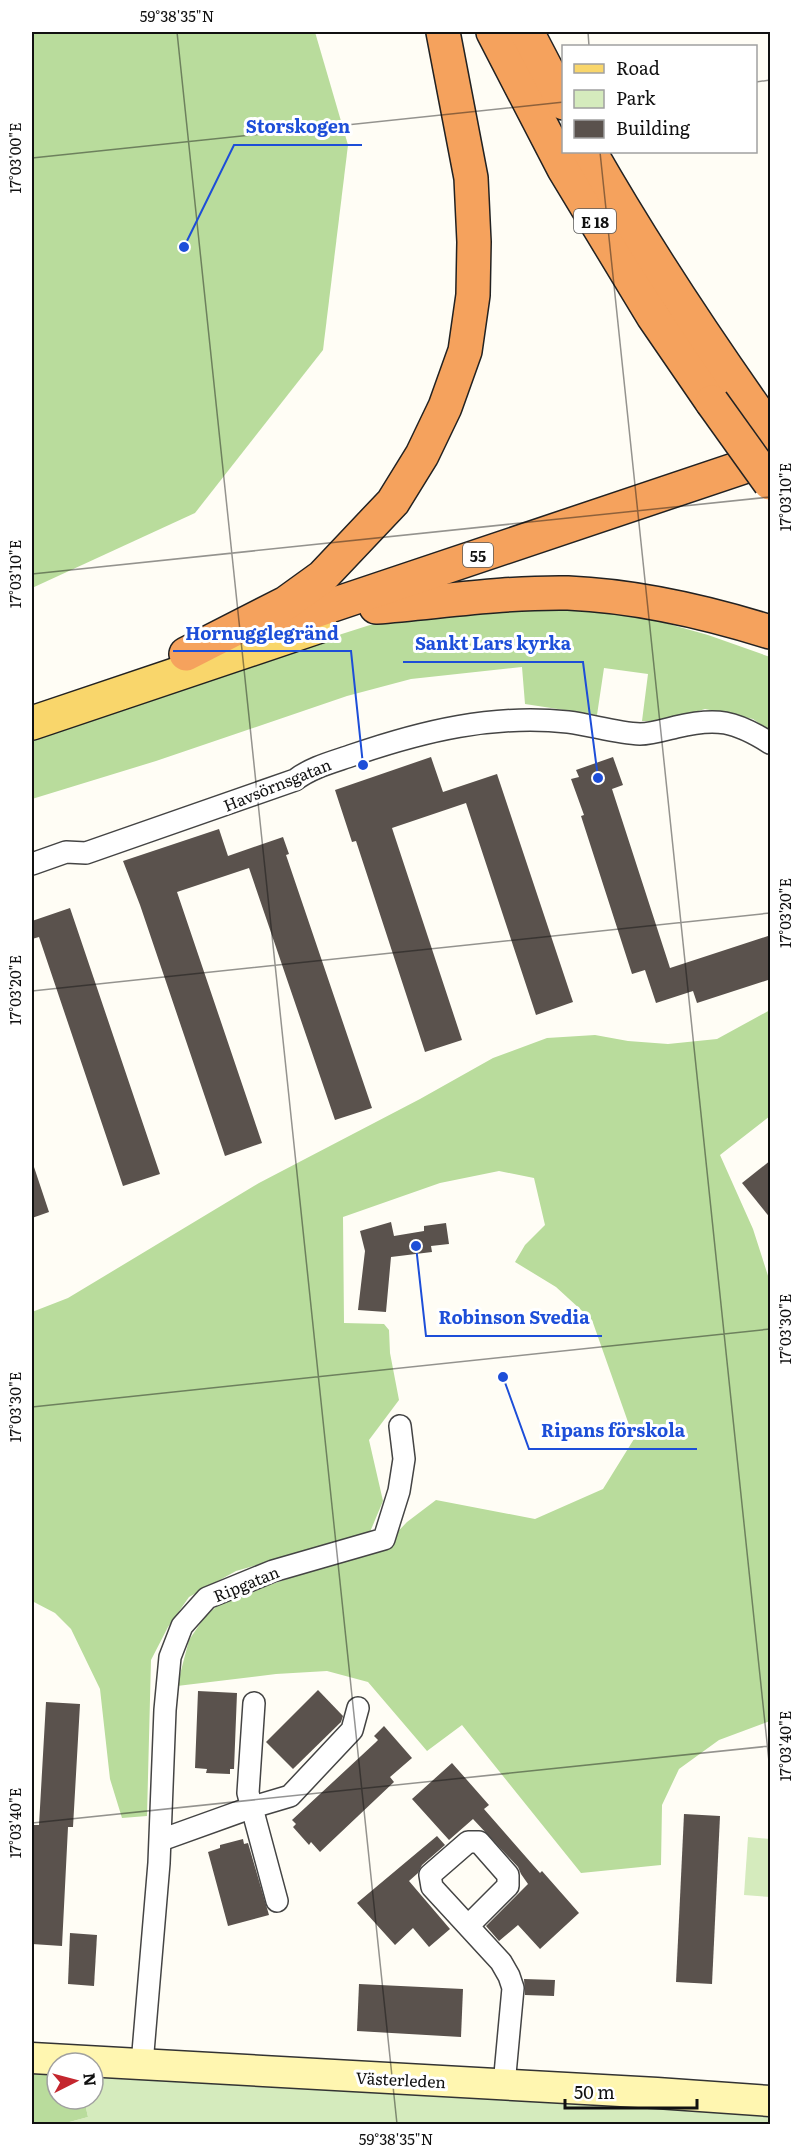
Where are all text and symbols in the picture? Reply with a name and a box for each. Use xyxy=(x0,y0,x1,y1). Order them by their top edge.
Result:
text: 59°38'35"N xyxy=(140,4,214,27)
legend xyxy=(562,45,757,153)
text: Road xyxy=(616,54,660,81)
text: Park xyxy=(616,84,657,111)
callout: Storskogen xyxy=(234,109,362,145)
text: Storskogen xyxy=(246,112,351,139)
text: Building xyxy=(616,114,691,141)
text: 17°03'00"E xyxy=(3,123,26,193)
road number: E 18 xyxy=(574,209,616,233)
text: 17°03'10"E xyxy=(773,463,796,531)
text: 17°03'10"E xyxy=(3,540,26,608)
road number: 55 xyxy=(463,543,493,567)
callout: Hornugglegränd xyxy=(173,615,351,651)
text: Hornugglegränd xyxy=(185,619,339,646)
callout: Sankt Lars kyrka xyxy=(403,626,583,662)
text: Sankt Lars kyrka xyxy=(415,629,572,656)
street label: Havsörnsgatan xyxy=(219,751,335,817)
text: 17°03'20"E xyxy=(773,878,796,948)
text: 17°03'20"E xyxy=(3,955,26,1025)
text: 17°03'30"E xyxy=(773,1294,796,1364)
callout: Robinson Svedia xyxy=(426,1300,602,1336)
text: Robinson Svedia xyxy=(438,1303,590,1330)
text: 17°03'30"E xyxy=(3,1372,26,1442)
callout: Ripans förskola xyxy=(529,1413,697,1449)
text: Ripans förskola xyxy=(541,1416,686,1443)
street label: Ripgatan xyxy=(209,1559,283,1607)
text: 17°03'40"E xyxy=(773,1711,796,1781)
text: 17°03'40"E xyxy=(3,1788,26,1858)
north arrow xyxy=(45,2051,105,2111)
street label: Västerleden xyxy=(355,2065,447,2093)
text: N xyxy=(78,2071,104,2087)
scale bar xyxy=(565,2072,697,2110)
text: 50 m xyxy=(574,2078,615,2105)
text: 59°38'35"N xyxy=(359,2127,433,2150)

